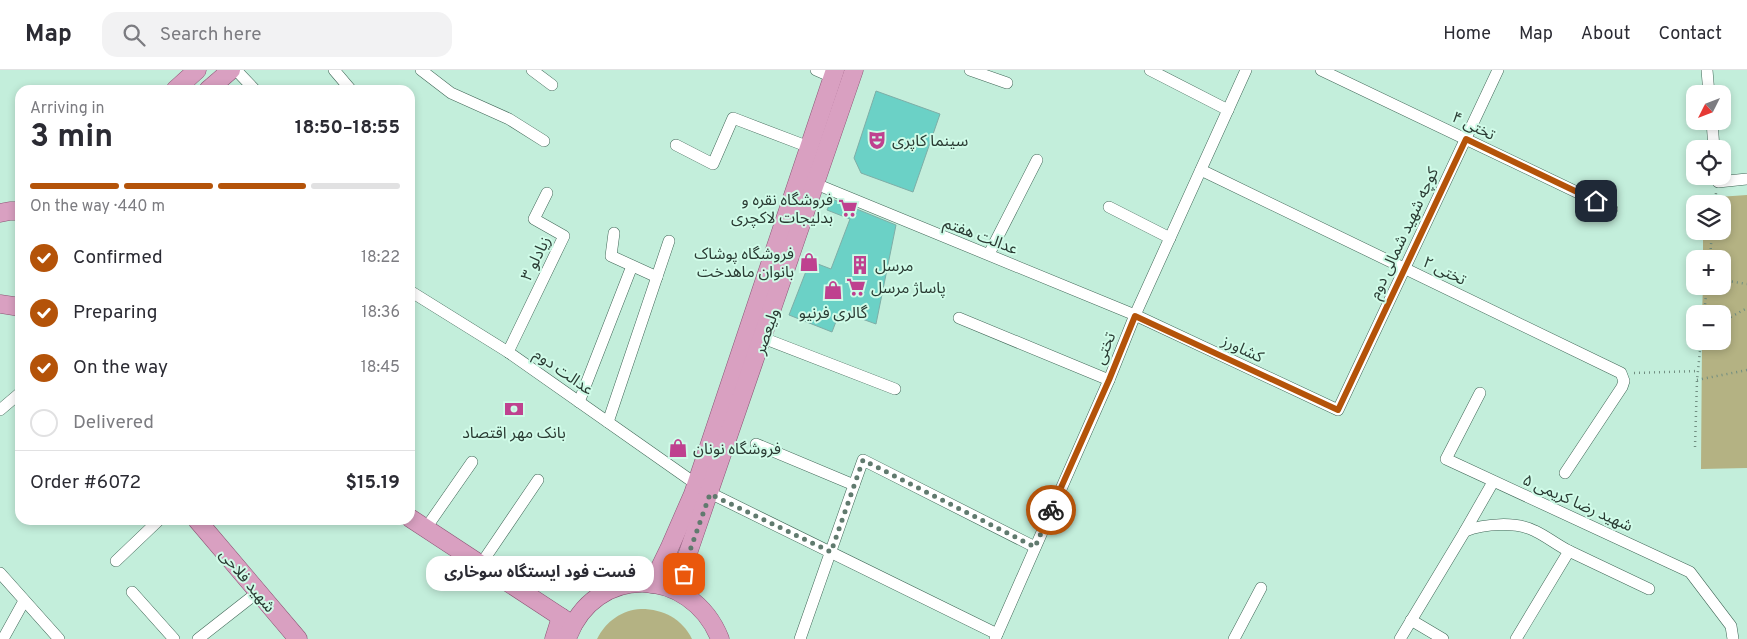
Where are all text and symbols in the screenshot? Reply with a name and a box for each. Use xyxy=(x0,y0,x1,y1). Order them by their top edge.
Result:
search box xyxy=(102,12,452,57)
text: Map xyxy=(25,20,72,50)
icon: search xyxy=(120,21,148,49)
text: Search here xyxy=(160,23,261,47)
text: Home xyxy=(1443,23,1491,46)
text: Map xyxy=(1519,23,1553,46)
text: About xyxy=(1581,23,1630,46)
text: Contact xyxy=(1658,23,1722,46)
north arrow xyxy=(1686,85,1731,130)
map controls xyxy=(1686,85,1731,350)
text: Arriving in xyxy=(30,99,105,119)
street label: تختی ۴ xyxy=(1448,108,1498,146)
text: 18:50–18:55 xyxy=(295,116,400,140)
text: 3 min xyxy=(30,118,113,158)
theatre icon: سینما کاپری xyxy=(866,129,888,151)
place label: سینما کاپری xyxy=(892,132,968,152)
button: locate xyxy=(1686,140,1731,185)
street label: کوچه شهید شمالی دوم xyxy=(1366,165,1445,303)
pin xyxy=(1575,180,1617,222)
icon: home xyxy=(1582,187,1610,215)
place label: فروشگاه نقره و بدلیجات لاکچری xyxy=(731,191,833,229)
button: layers xyxy=(1686,195,1731,240)
text: On the way · 440 m xyxy=(30,197,165,217)
supermarket icon: فروشگاه نقره و بدلیجات لاکچری xyxy=(837,197,859,219)
street label: عدالت هفتم xyxy=(940,214,1020,261)
street label: زیادلو ۳ xyxy=(517,233,556,284)
icon: check xyxy=(30,244,58,272)
place label: فروشگاه پوشاک بانوان ماهدخت xyxy=(694,245,794,283)
text: Confirmed xyxy=(73,246,163,270)
text: 18:22 xyxy=(361,248,400,268)
button: + xyxy=(1686,250,1731,295)
shop icon: فروشگاه پوشاک بانوان ماهدخت xyxy=(798,251,820,273)
street label: تختی ۲ xyxy=(1419,253,1469,291)
building icon: مرسل xyxy=(849,254,871,276)
place label: مرسل xyxy=(875,257,913,277)
supermarket icon: پاساژ مرسل xyxy=(845,276,867,298)
shop icon: گالری فرنیو xyxy=(822,279,844,301)
place label: پاساژ مرسل xyxy=(871,279,946,299)
icon: check xyxy=(30,299,58,327)
text: Preparing xyxy=(73,301,157,325)
text: 18:36 xyxy=(361,303,400,323)
place label: گالری فرنیو xyxy=(799,304,868,324)
button: − xyxy=(1686,305,1731,350)
street label: ولیعصر xyxy=(750,306,785,358)
street label: تختی xyxy=(1090,330,1121,368)
street label: کشاورز xyxy=(1217,331,1267,368)
street label: عدالت دوم xyxy=(529,345,597,401)
icon: check xyxy=(30,354,58,382)
text: On the way xyxy=(73,356,168,380)
text: 18:45 xyxy=(361,358,400,378)
bank icon: بانک مهر اقتصاد xyxy=(503,398,525,420)
text: Delivered xyxy=(73,411,154,435)
place label: بانک مهر اقتصاد xyxy=(462,424,566,444)
shop icon: فروشگاه نونان xyxy=(667,437,689,459)
place label: فروشگاه نونان xyxy=(693,440,781,460)
text: Order #6072 xyxy=(30,471,141,495)
text: $15.19 xyxy=(345,471,400,495)
street label: شهید رضا کریمی ۵ xyxy=(1519,471,1635,537)
courier xyxy=(1026,485,1076,535)
icon: bike xyxy=(1037,496,1065,524)
street label: شهید فلاحی xyxy=(214,545,279,617)
pin xyxy=(663,553,705,595)
callout: فست فود ایستگاه سوخاری xyxy=(427,556,654,592)
icon: bag xyxy=(670,560,698,588)
text: فست فود ایستگاه سوخاری xyxy=(444,563,636,583)

